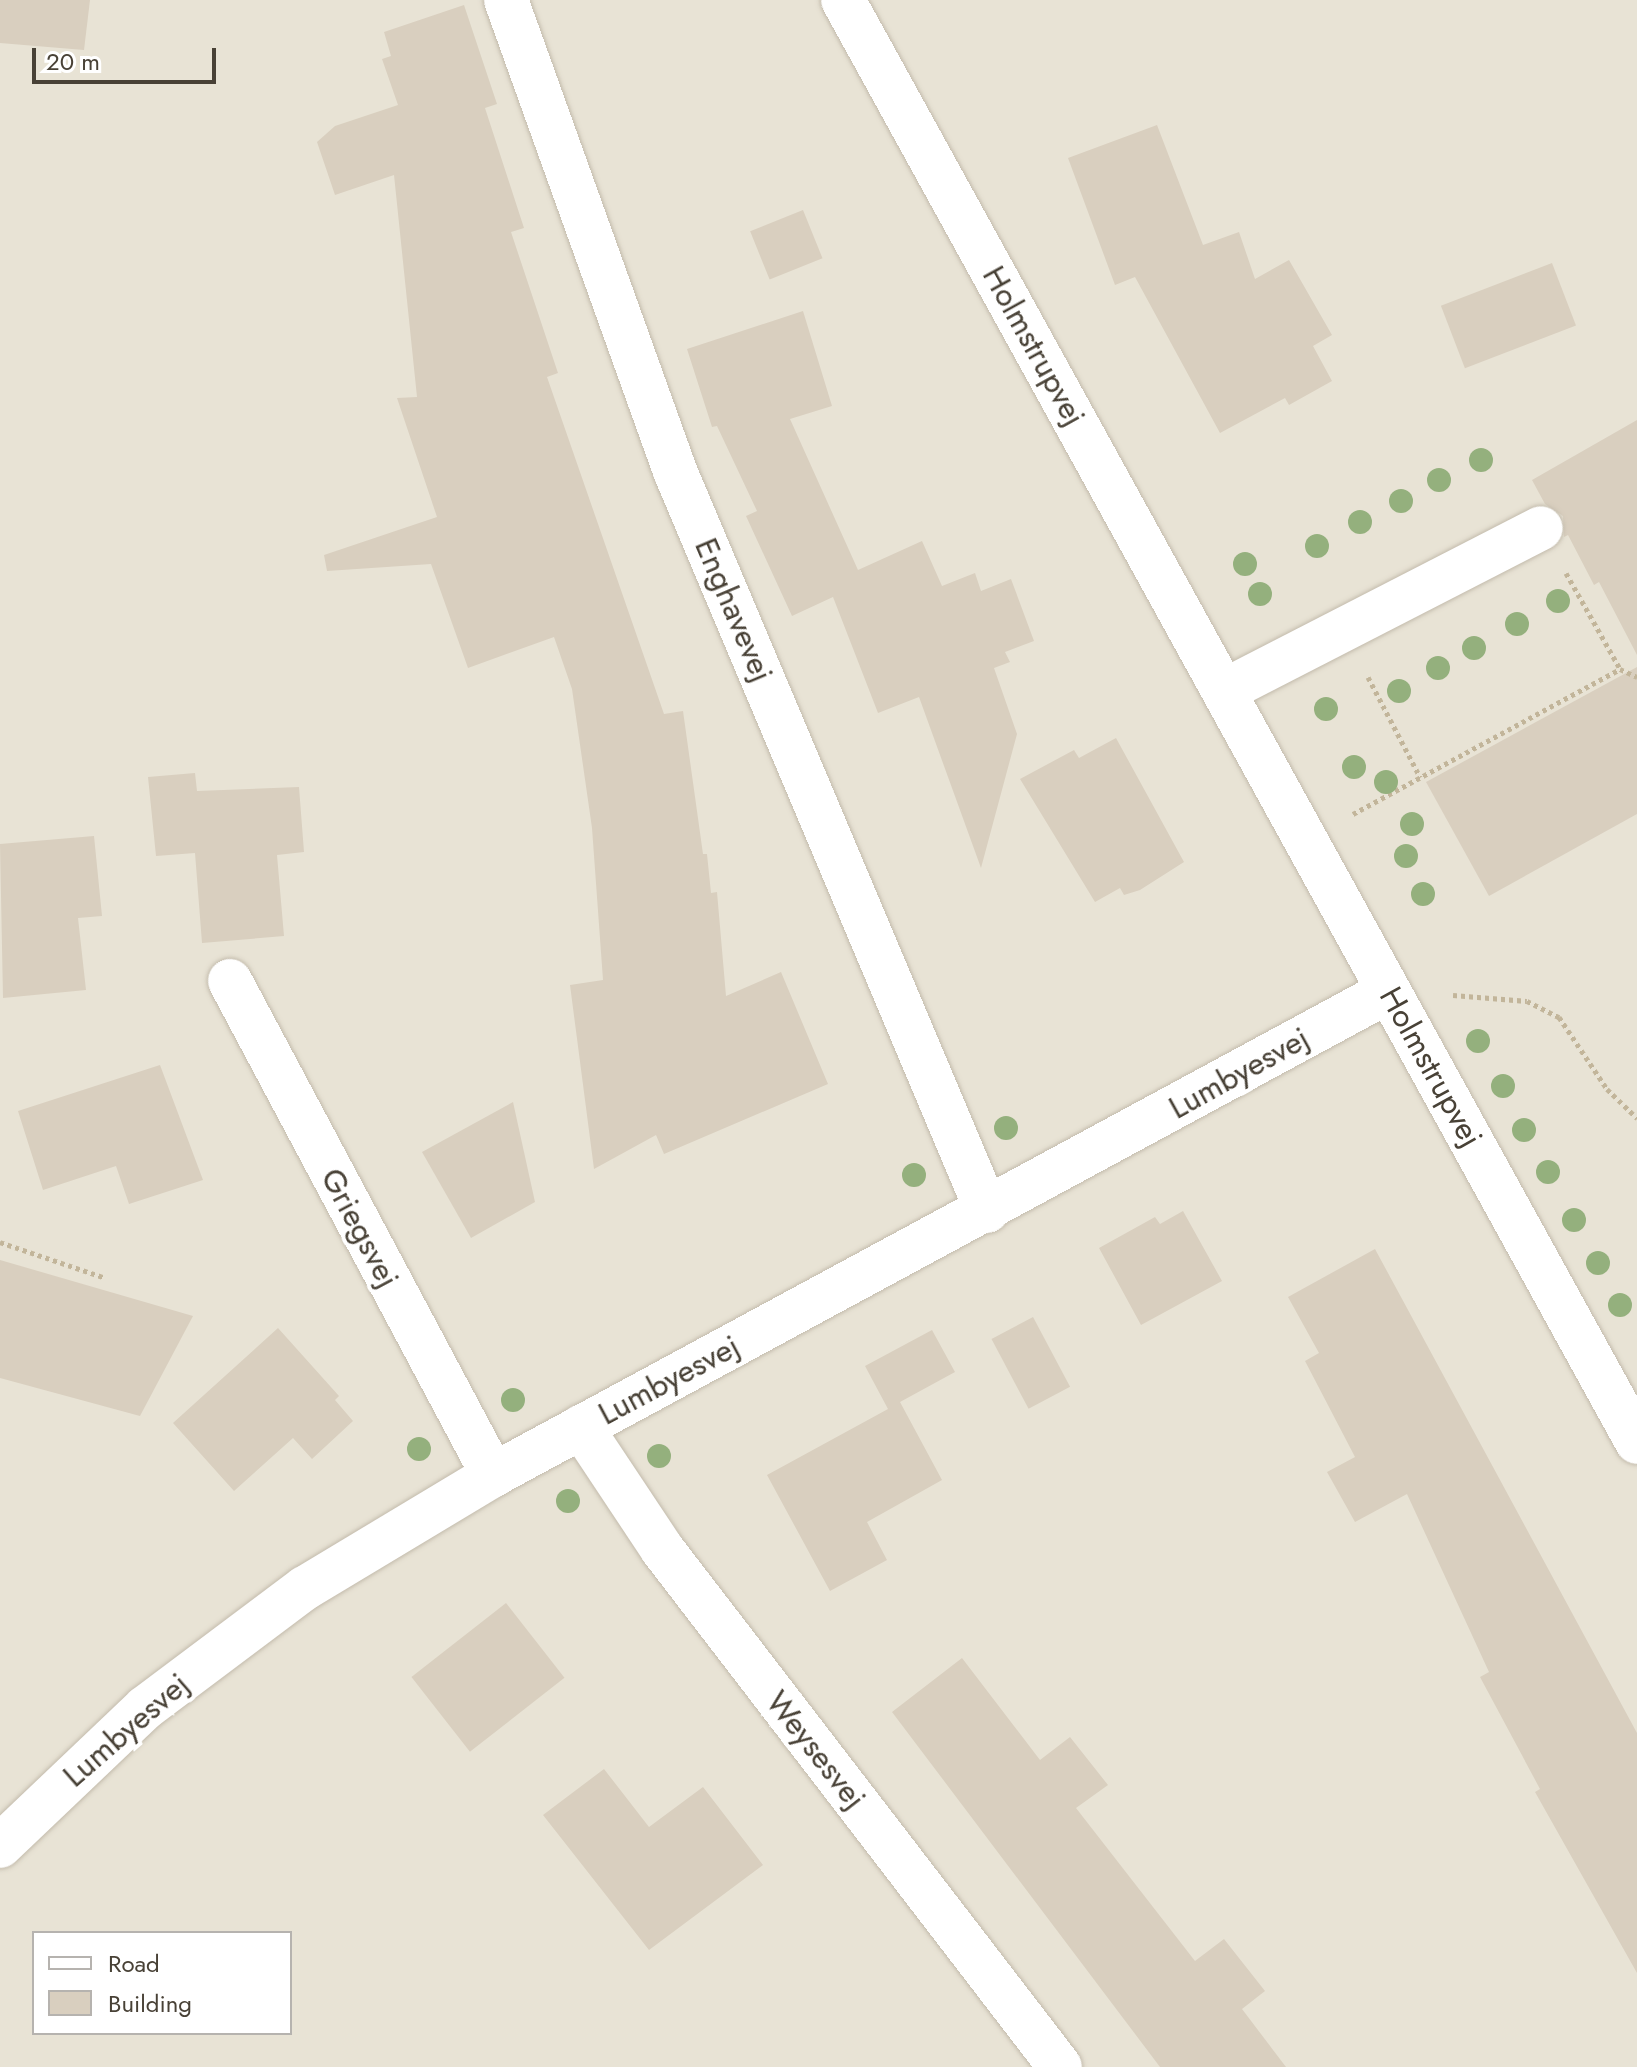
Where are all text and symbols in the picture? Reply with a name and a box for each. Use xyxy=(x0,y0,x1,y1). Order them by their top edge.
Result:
scale bar xyxy=(36,32,220,82)
text: 20 m xyxy=(46,44,100,79)
street label: Holmstrupvej xyxy=(974,259,1094,433)
street label: Enghavevej xyxy=(687,532,781,688)
street label: Holmstrupvej xyxy=(1371,980,1491,1154)
street label: Lumbyesvej xyxy=(1162,1019,1316,1127)
street label: Griegsvej xyxy=(313,1162,407,1294)
street label: Lumbyesvej xyxy=(592,1327,746,1433)
street label: Lumbyesvej xyxy=(55,1665,197,1795)
street label: Weysesvej xyxy=(758,1683,874,1817)
legend xyxy=(32,1931,292,2035)
text: Road xyxy=(108,1946,160,1981)
text: Building xyxy=(108,1986,192,2021)

